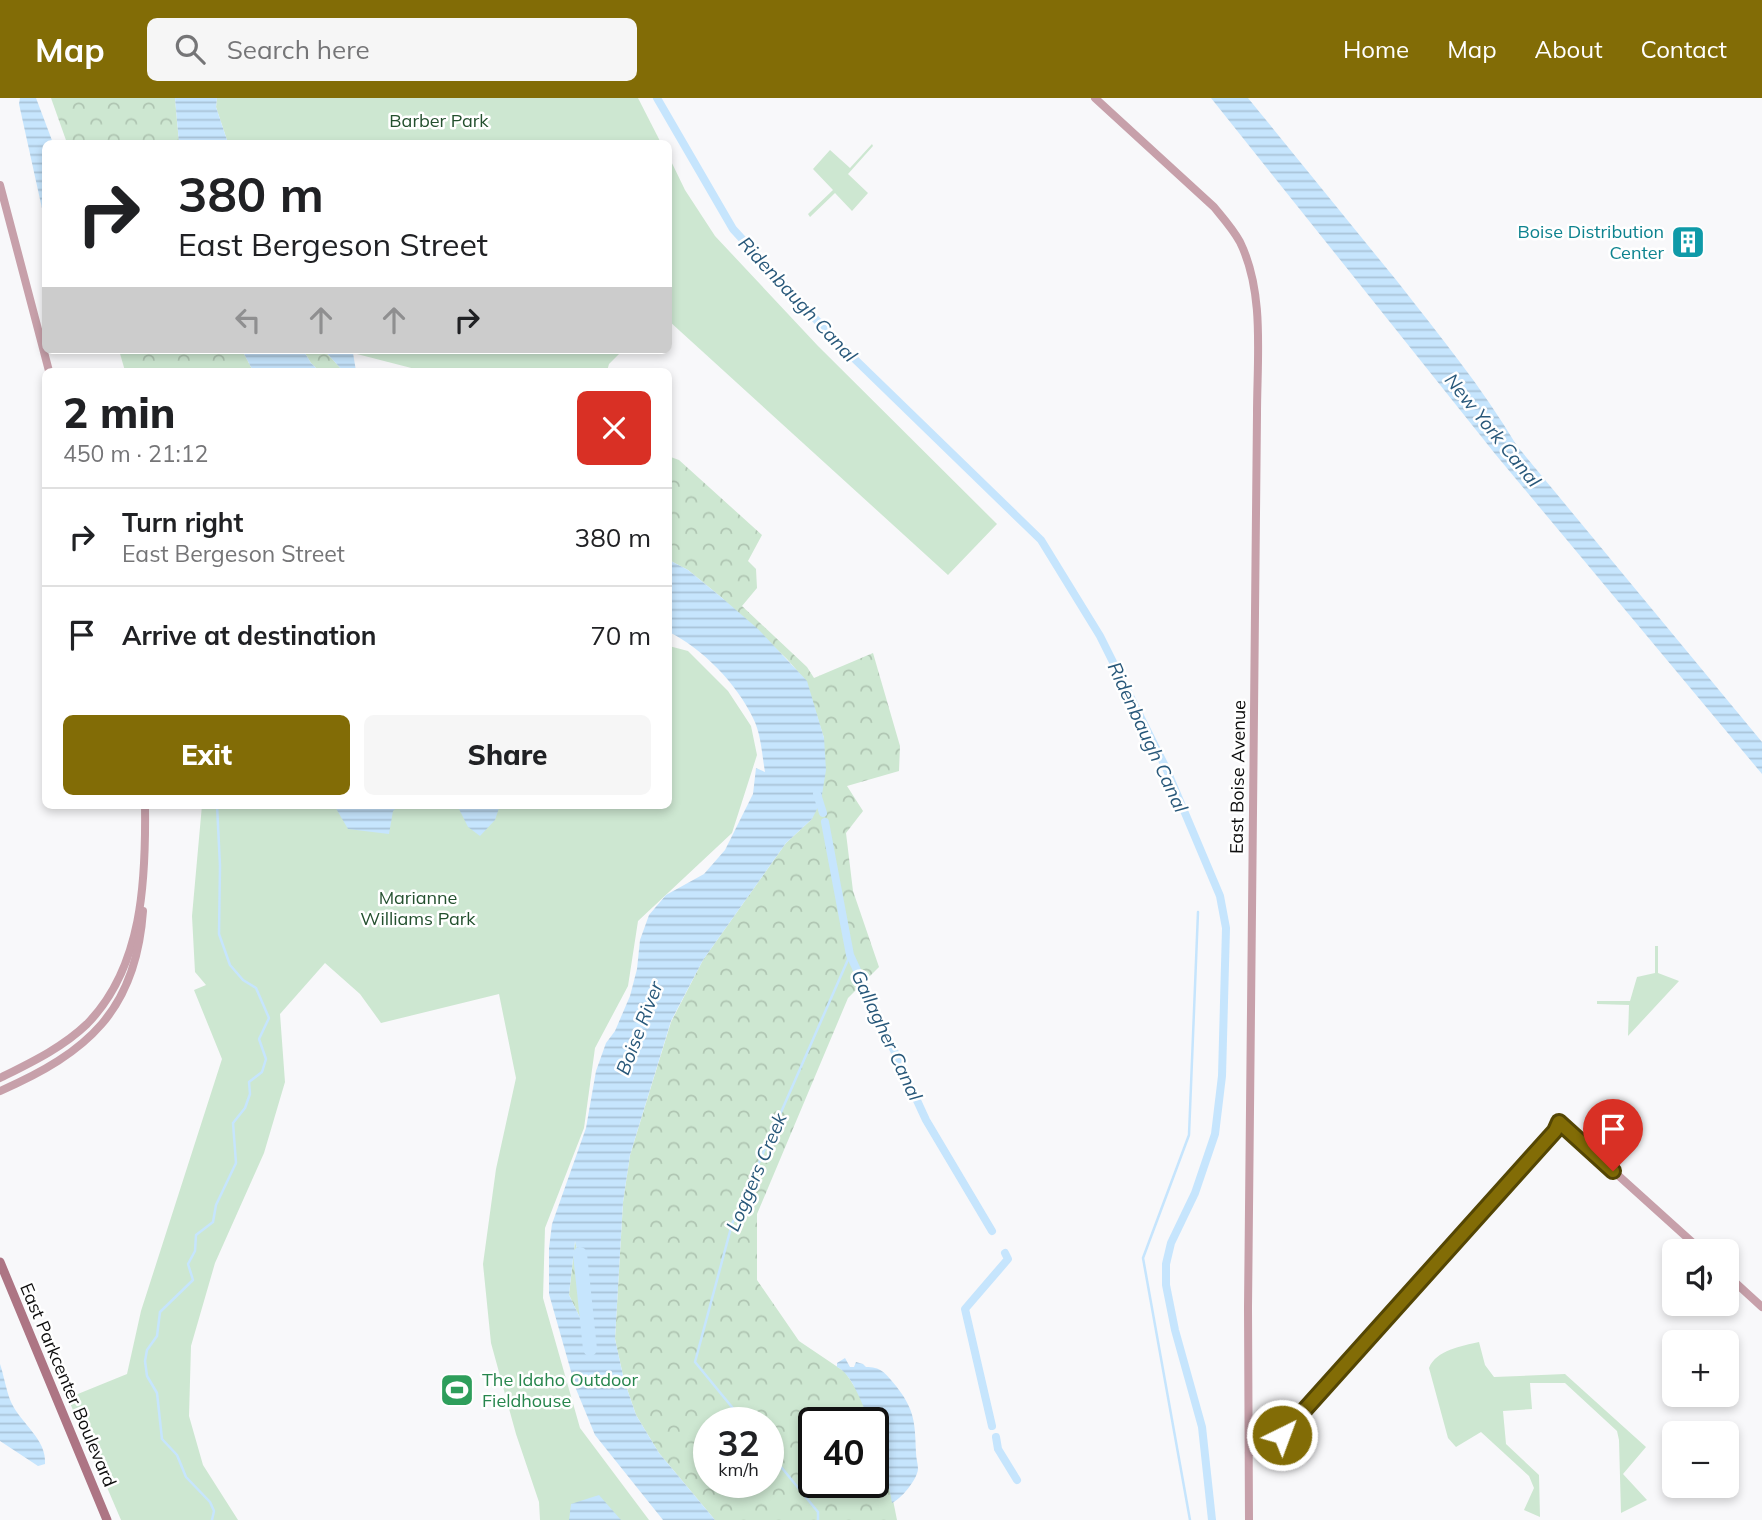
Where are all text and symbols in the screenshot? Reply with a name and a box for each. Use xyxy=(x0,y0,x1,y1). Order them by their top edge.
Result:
search box xyxy=(147,18,637,81)
text: Map xyxy=(35,29,105,70)
icon: search xyxy=(171,30,209,68)
text: Search here xyxy=(227,33,370,66)
text: Home xyxy=(1343,34,1409,64)
text: Map xyxy=(1447,34,1497,64)
text: About xyxy=(1535,34,1603,64)
text: Contact xyxy=(1641,34,1727,64)
park label: Barber Park xyxy=(389,109,489,132)
text: 380 m xyxy=(178,163,324,224)
icon: right xyxy=(63,168,154,259)
place label: Boise Distribution Center xyxy=(1517,220,1664,264)
building icon: Boise Distribution Center xyxy=(1669,223,1707,261)
text: East Bergeson Street xyxy=(178,224,488,264)
water label: Ridenbaugh Canal xyxy=(734,231,863,367)
icon: left xyxy=(229,301,267,339)
icon: ahead xyxy=(302,301,340,339)
icon: ahead xyxy=(375,301,413,339)
icon: right xyxy=(448,301,486,339)
water label: New York Canal xyxy=(1440,368,1547,492)
text: 2 min xyxy=(63,386,176,439)
button: close xyxy=(577,391,651,465)
text: 450 m · 21:12 xyxy=(63,439,208,468)
text: Turn right xyxy=(122,506,243,539)
icon: right xyxy=(63,518,101,556)
text: 380 m xyxy=(575,521,651,554)
text: East Bergeson Street xyxy=(122,539,345,568)
icon: arrive xyxy=(63,616,101,654)
text: Arrive at destination xyxy=(122,619,377,652)
text: 70 m xyxy=(590,619,651,652)
water label: Ridenbaugh Canal xyxy=(1103,658,1194,816)
street label: East Boise Avenue xyxy=(1225,700,1250,854)
button: Exit xyxy=(63,715,350,795)
button: Share xyxy=(364,715,651,795)
park label: Marianne Williams Park xyxy=(360,886,476,930)
water label: Gallagher Canal xyxy=(846,966,928,1105)
water label: Boise River xyxy=(610,977,668,1078)
pin xyxy=(1583,1099,1643,1171)
water label: Loggers Creek xyxy=(720,1108,792,1235)
icon: arrive xyxy=(1594,1110,1632,1148)
map controls xyxy=(1662,1239,1739,1498)
button: sound xyxy=(1662,1239,1739,1316)
street label: East Parkcenter Boulevard xyxy=(15,1279,122,1490)
button: + xyxy=(1662,1330,1739,1407)
place label: The Idaho Outdoor Fieldhouse xyxy=(482,1368,639,1412)
sports icon: The Idaho Outdoor Fieldhouse xyxy=(438,1371,476,1409)
position arrow xyxy=(1245,1398,1319,1472)
speed limit sign: 40 xyxy=(798,1407,889,1498)
text: 32 xyxy=(717,1421,760,1465)
button: − xyxy=(1662,1421,1739,1498)
text: km/h xyxy=(718,1458,759,1481)

